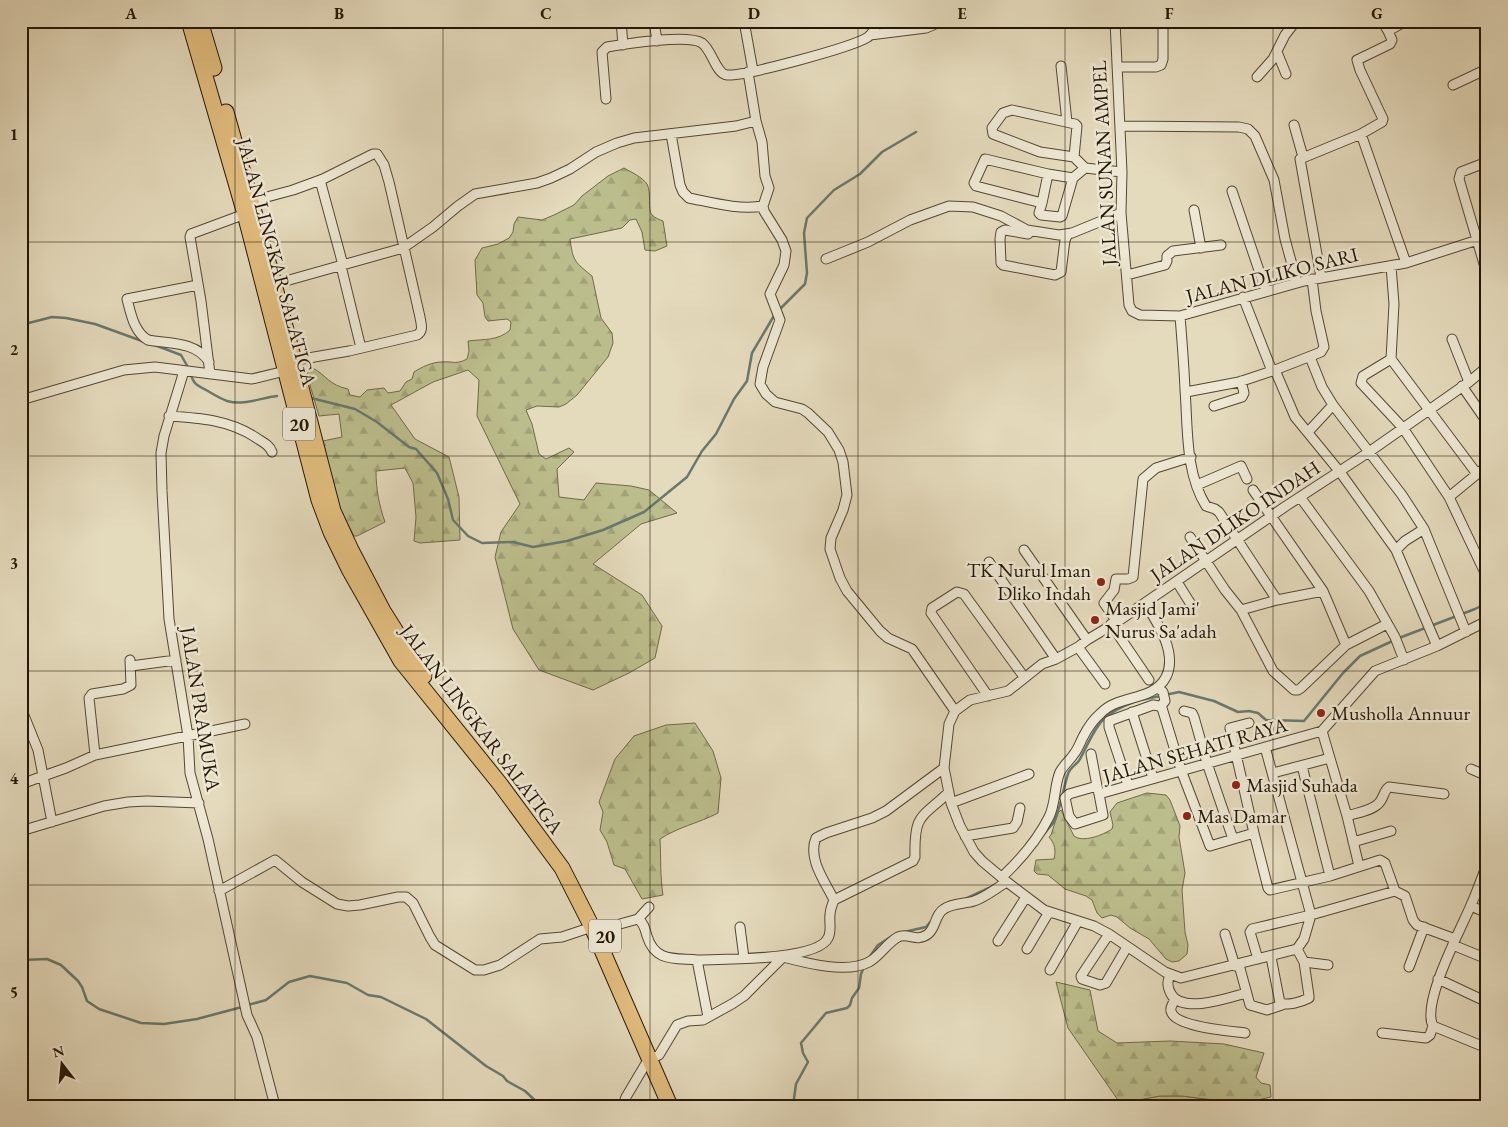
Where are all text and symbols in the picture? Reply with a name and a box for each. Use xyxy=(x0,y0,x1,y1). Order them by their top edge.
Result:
text: A xyxy=(124,3,137,24)
text: B xyxy=(334,3,344,24)
text: C xyxy=(540,3,552,24)
text: D xyxy=(748,3,760,24)
text: E xyxy=(957,3,967,24)
text: F xyxy=(1165,3,1174,24)
text: G xyxy=(1371,3,1383,24)
street label: JALAN SUNAN AMPEL xyxy=(1086,59,1122,268)
text: 1 xyxy=(10,124,18,145)
street label: JALAN LINGKAR SALATIGA xyxy=(231,133,323,389)
street label: JALAN DLIKO SARI xyxy=(1181,241,1361,309)
text: 2 xyxy=(10,339,19,360)
road number: 20 xyxy=(283,408,315,440)
street label: JALAN DLIKO INDAH xyxy=(1143,454,1325,589)
text: 3 xyxy=(10,553,18,574)
place label: TK Nurul Iman Dliko Indah xyxy=(967,557,1091,606)
marker: TK Nurul Iman Dliko Indah xyxy=(1095,576,1107,588)
place label: Masjid Jami' Nurus Sa'adah xyxy=(1105,595,1217,644)
marker: Masjid Jami' Nurus Sa'adah xyxy=(1089,614,1101,626)
street label: JALAN LINGKAR SALATIGA xyxy=(393,617,570,839)
street label: JALAN PRAMUKA xyxy=(175,623,227,793)
place label: Musholla Annuur xyxy=(1331,700,1471,726)
marker: Musholla Annuur xyxy=(1315,707,1327,719)
street label: JALAN SEHATI RAYA xyxy=(1098,711,1290,789)
text: 4 xyxy=(10,768,19,789)
place label: Masjid Suhada xyxy=(1246,772,1358,798)
marker: Masjid Suhada xyxy=(1230,779,1242,791)
place label: Mas Damar xyxy=(1197,803,1287,829)
marker: Mas Damar xyxy=(1181,810,1193,822)
road number: 20 xyxy=(589,919,621,952)
text: 5 xyxy=(10,982,18,1003)
north arrow xyxy=(38,1040,88,1090)
text: N xyxy=(50,1041,67,1062)

